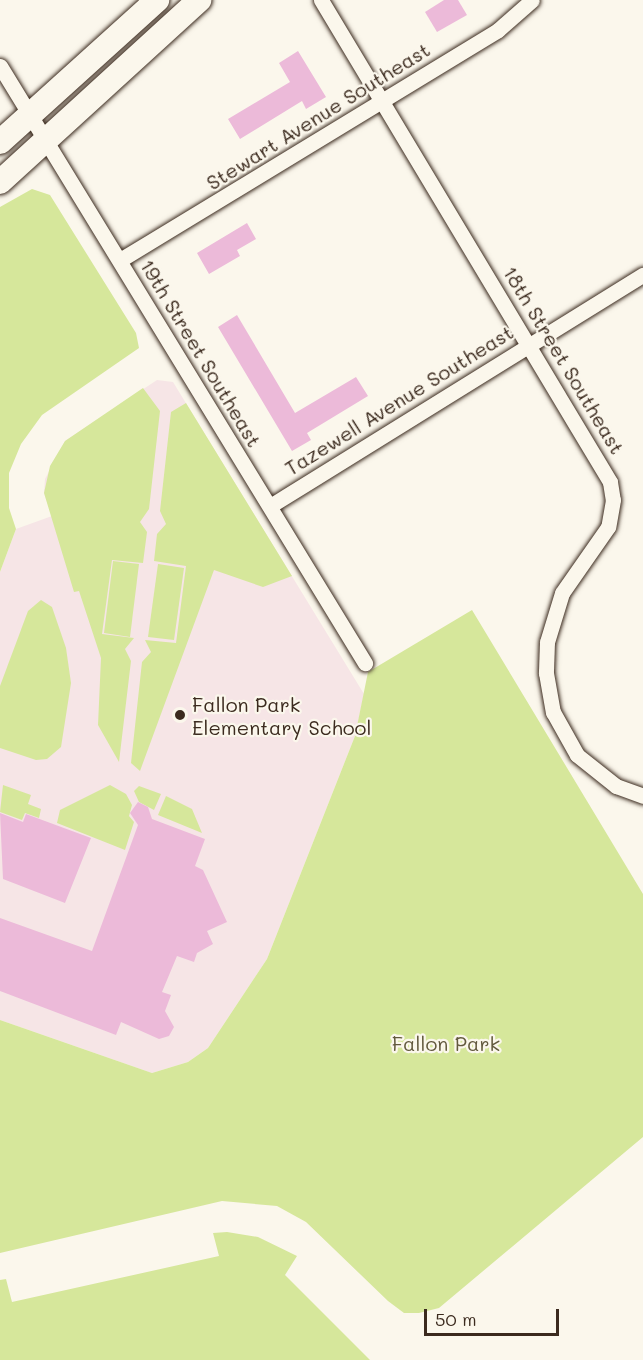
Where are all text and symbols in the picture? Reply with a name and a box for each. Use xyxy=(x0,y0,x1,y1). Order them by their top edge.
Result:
street label: Stewart Avenue Southeast xyxy=(202,37,434,195)
street label: 19th Street Southeast xyxy=(135,255,267,451)
street label: 18th Street Southeast xyxy=(498,262,630,458)
street label: Tazewell Avenue Southeast xyxy=(280,320,518,480)
place label: Fallon Park Elementary School xyxy=(192,692,371,739)
marker: Fallon Park Elementary School xyxy=(173,708,187,722)
park label: Fallon Park xyxy=(392,1031,500,1055)
scale bar xyxy=(427,1297,562,1335)
text: 50 m xyxy=(435,1307,477,1331)

